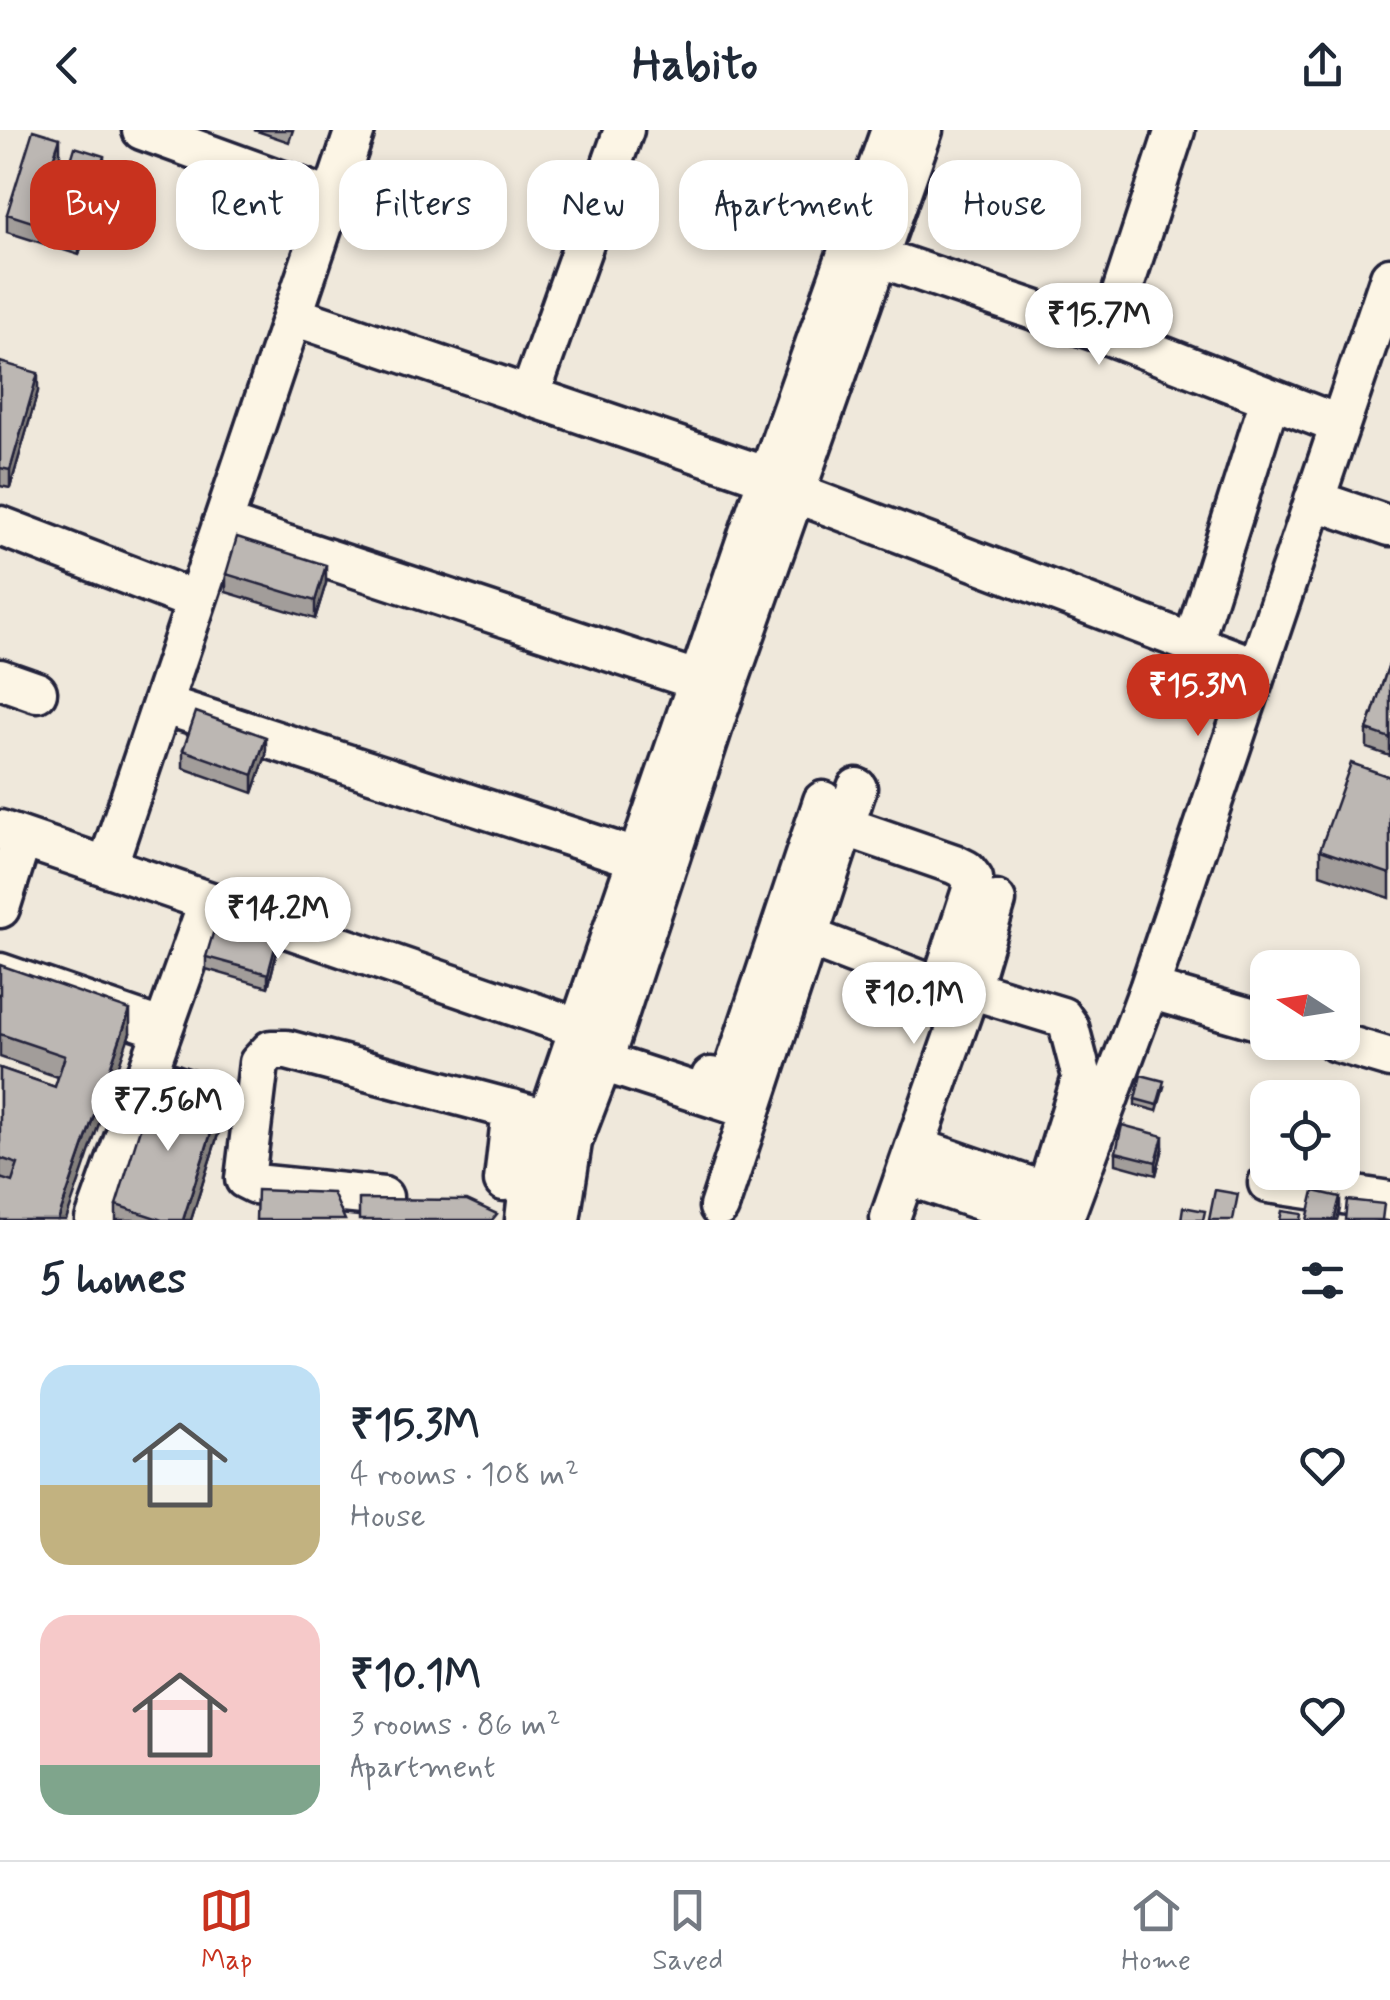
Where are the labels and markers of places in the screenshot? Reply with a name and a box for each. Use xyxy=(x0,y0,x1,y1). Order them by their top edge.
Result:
pin: ₹15.7M xyxy=(1018,283,1180,368)
pin: ₹15.3M xyxy=(1117,654,1279,739)
pin: ₹14.2M xyxy=(197,877,359,962)
pin: ₹10.1M xyxy=(833,962,995,1047)
pin: ₹7.56M xyxy=(87,1069,249,1154)

